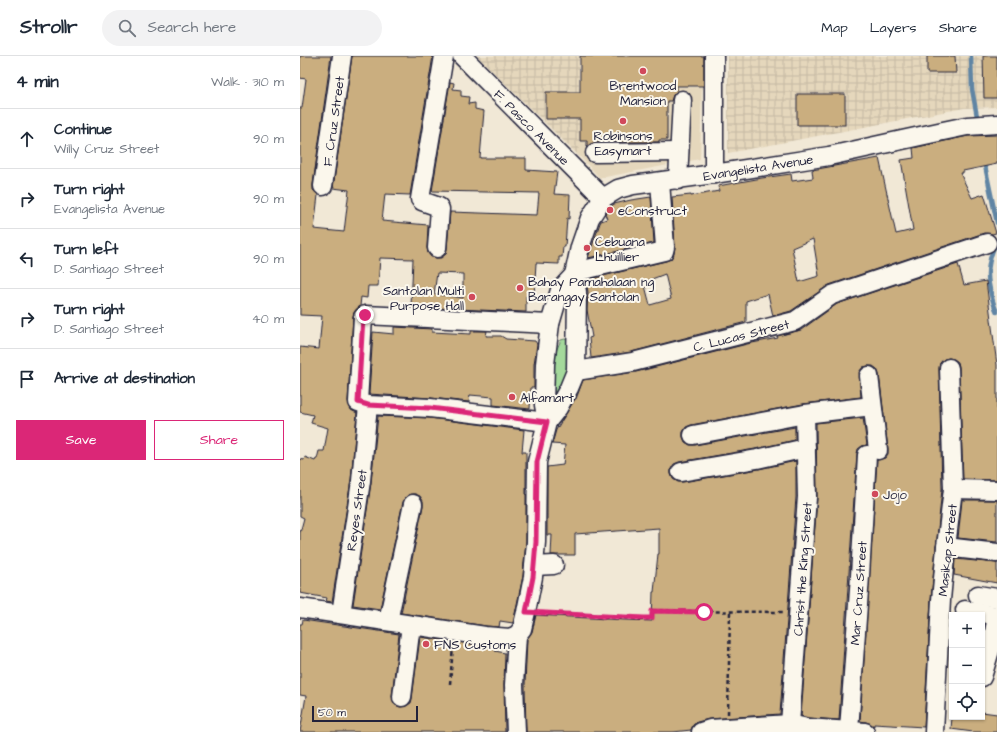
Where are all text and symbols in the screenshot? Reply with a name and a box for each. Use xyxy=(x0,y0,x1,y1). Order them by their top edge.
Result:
search box xyxy=(102,10,382,46)
text: Strollr xyxy=(20,14,78,41)
icon: search xyxy=(116,17,138,39)
text: Search here xyxy=(148,17,236,38)
text: Map xyxy=(821,18,848,38)
text: Layers xyxy=(870,18,917,38)
text: Share xyxy=(939,18,977,38)
marker: Brentwood Mansion xyxy=(638,66,648,76)
text: 4 min xyxy=(16,70,59,94)
text: Walk · 310 m xyxy=(211,73,284,91)
street label: F. Cruz Street xyxy=(319,74,349,167)
place label: Brentwood Mansion xyxy=(609,77,677,110)
street label: F. Pasco Avenue xyxy=(489,86,573,170)
marker: Robinsons Easymart xyxy=(618,116,628,126)
text: Continue xyxy=(54,119,112,140)
place label: Robinsons Easymart xyxy=(593,127,653,161)
icon: ahead xyxy=(16,128,38,150)
text: 90 m xyxy=(253,130,284,148)
text: Willy Cruz Street xyxy=(54,140,159,158)
street label: Evangelista Avenue xyxy=(702,150,815,187)
text: Turn right xyxy=(54,179,125,200)
icon: right xyxy=(16,188,38,210)
text: 90 m xyxy=(253,190,284,208)
text: Evangelista Avenue xyxy=(54,200,165,218)
place label: eConstruct xyxy=(618,202,688,220)
marker: eConstruct xyxy=(605,205,615,215)
place label: Cebuana Lhuillier xyxy=(595,233,645,266)
text: Turn left xyxy=(54,239,118,260)
marker: Cebuana Lhuillier xyxy=(582,243,592,253)
icon: left xyxy=(16,248,38,270)
text: 90 m xyxy=(253,250,284,268)
text: D. Santiago Street xyxy=(54,260,164,278)
place label: Bahay Pamahalaan ng Barangay Santolan xyxy=(528,273,654,307)
place label: Santolan Multi Purpose Hall xyxy=(383,282,464,315)
marker: Bahay Pamahalaan ng Barangay Santolan xyxy=(515,283,525,293)
marker: Santolan Multi Purpose Hall xyxy=(467,292,477,302)
text: Turn right xyxy=(54,299,125,320)
route end xyxy=(356,306,374,324)
icon: right xyxy=(16,308,38,330)
text: 40 m xyxy=(252,310,284,328)
street label: C. Lucas Street xyxy=(691,315,792,357)
text: D. Santiago Street xyxy=(54,320,164,338)
icon: arrive xyxy=(16,368,38,390)
text: Arrive at destination xyxy=(54,368,195,389)
place label: Alfamart xyxy=(520,389,575,407)
marker: Alfamart xyxy=(507,392,517,402)
button: Save xyxy=(16,420,146,460)
button: Share xyxy=(154,420,284,460)
street label: Reyes Street xyxy=(342,467,373,552)
place label: Jojo xyxy=(883,486,908,504)
marker: Jojo xyxy=(870,489,880,499)
street label: Christ the King Street xyxy=(789,501,818,637)
street label: Masikap Street xyxy=(934,502,962,597)
street label: Mar Cruz Street xyxy=(846,540,872,646)
route start xyxy=(695,603,713,621)
map controls xyxy=(949,612,985,720)
button: + xyxy=(949,612,985,648)
place label: FNS Customs xyxy=(434,636,517,654)
marker: FNS Customs xyxy=(421,639,431,649)
button: − xyxy=(949,648,985,684)
button: locate xyxy=(949,684,985,720)
scale bar xyxy=(312,704,418,723)
text: 50 m xyxy=(318,705,346,720)

